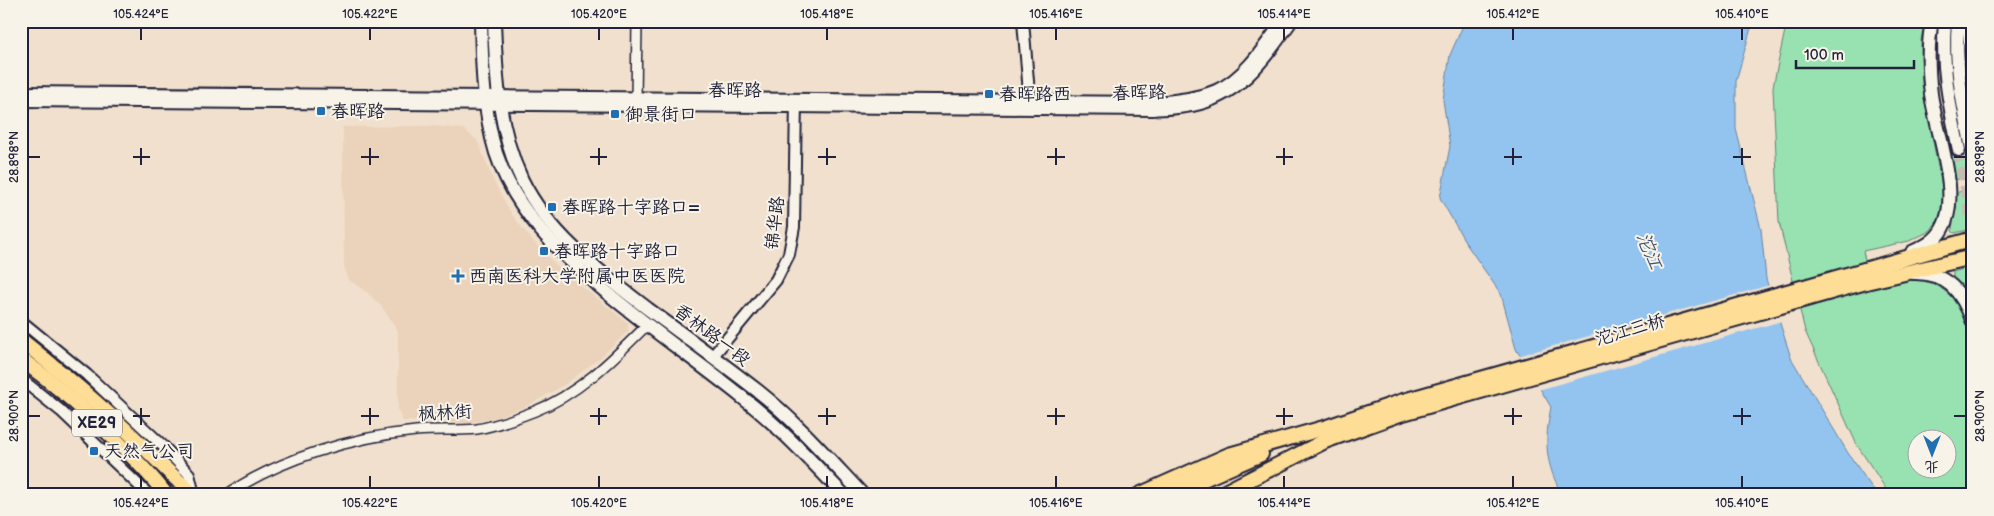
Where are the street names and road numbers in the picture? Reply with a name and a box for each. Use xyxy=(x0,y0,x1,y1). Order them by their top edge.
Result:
street label: 春晖路 xyxy=(708,80,762,101)
street label: 春晖路 xyxy=(1112,82,1166,104)
street label: 锦华路 xyxy=(761,195,789,251)
street label: 香林路一段 xyxy=(670,300,754,370)
street label: 沱江三桥 xyxy=(1593,310,1667,350)
street label: 枫林街 xyxy=(417,401,473,425)
road number: XE29 xyxy=(72,409,122,436)

